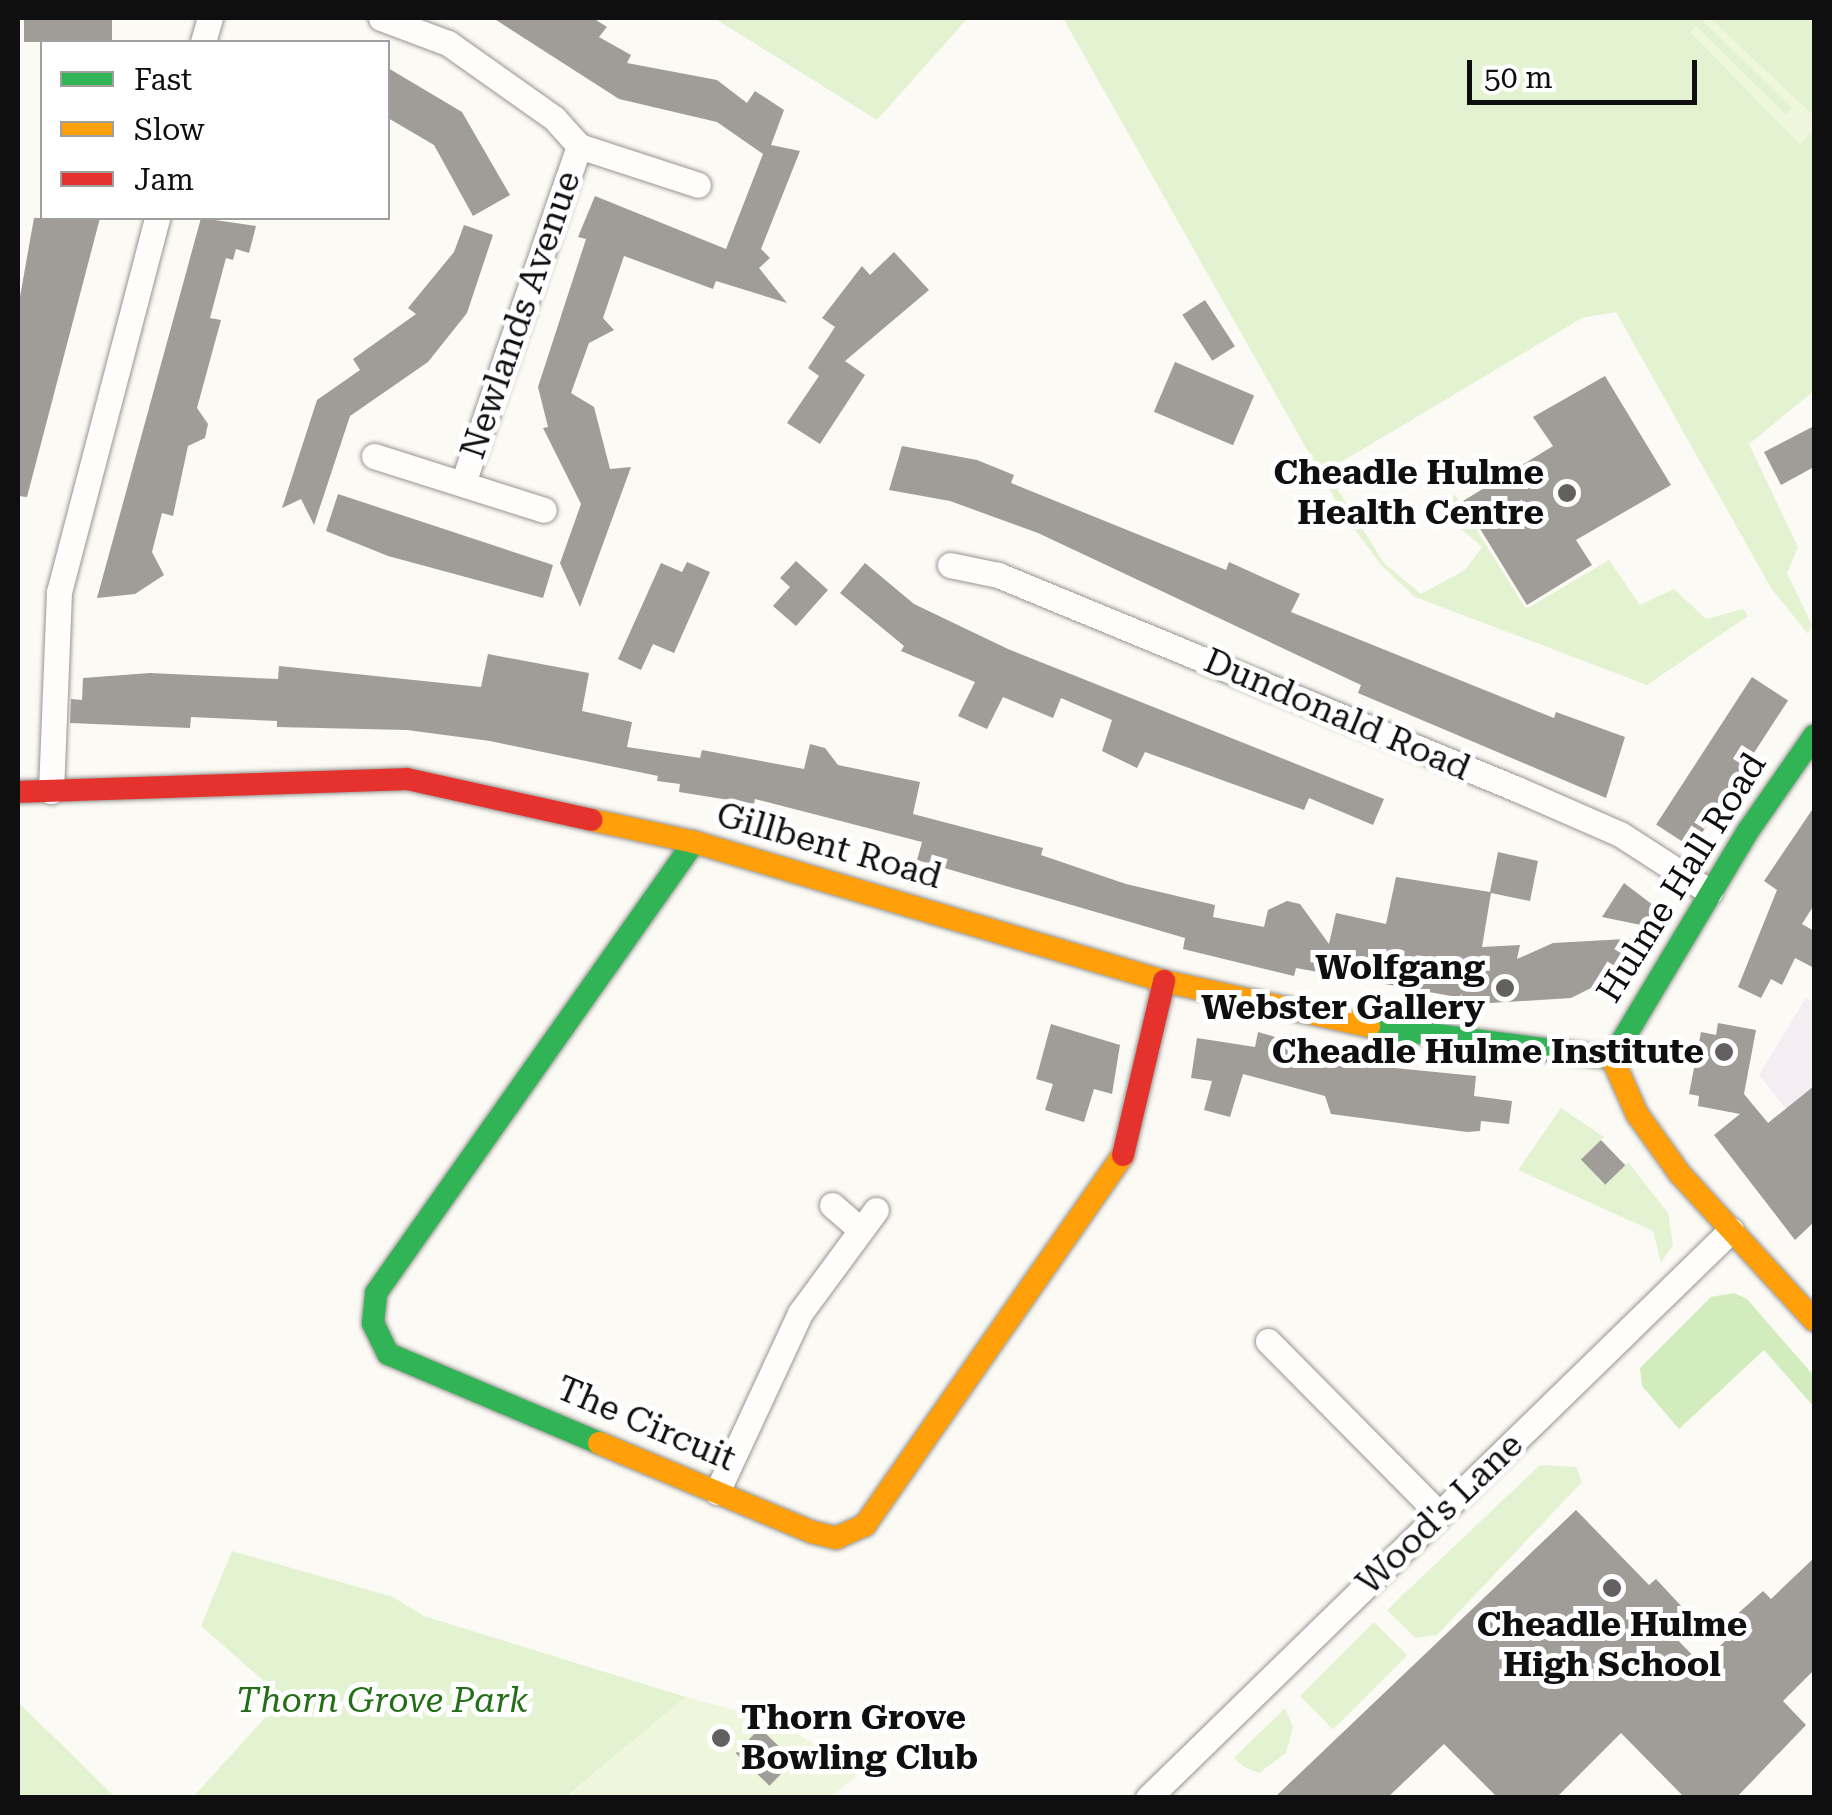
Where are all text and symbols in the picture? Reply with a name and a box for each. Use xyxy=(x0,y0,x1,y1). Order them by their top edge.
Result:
legend xyxy=(40,40,390,220)
scale bar xyxy=(1472,40,1702,102)
text: 50 m xyxy=(1484,60,1553,95)
text: Fast xyxy=(134,62,192,97)
text: Slow xyxy=(134,112,205,147)
text: Jam xyxy=(134,162,194,197)
street label: Newlands Avenue xyxy=(452,166,590,464)
place label: Cheadle Hulme Health Centre xyxy=(1273,452,1544,534)
marker: Cheadle Hulme Health Centre xyxy=(1554,480,1580,506)
street label: Dundonald Road xyxy=(1198,640,1476,790)
street label: Hulme Hall Road xyxy=(1588,746,1776,1010)
street label: Gillbent Road xyxy=(712,794,946,898)
place label: Wolfgang Webster Gallery xyxy=(1201,947,1485,1029)
marker: Wolfgang Webster Gallery xyxy=(1494,977,1516,999)
place label: Cheadle Hulme Institute xyxy=(1272,1031,1704,1073)
marker: Cheadle Hulme Institute xyxy=(1713,1041,1735,1063)
street label: The Circuit xyxy=(550,1367,742,1481)
street label: Wood's Lane xyxy=(1348,1424,1532,1604)
marker: Cheadle Hulme High School xyxy=(1601,1577,1623,1599)
place label: Cheadle Hulme High School xyxy=(1477,1604,1747,1686)
park label: Thorn Grove Park xyxy=(236,1680,528,1722)
place label: Thorn Grove Bowling Club xyxy=(741,1697,978,1779)
marker: Thorn Grove Bowling Club xyxy=(710,1727,732,1749)

